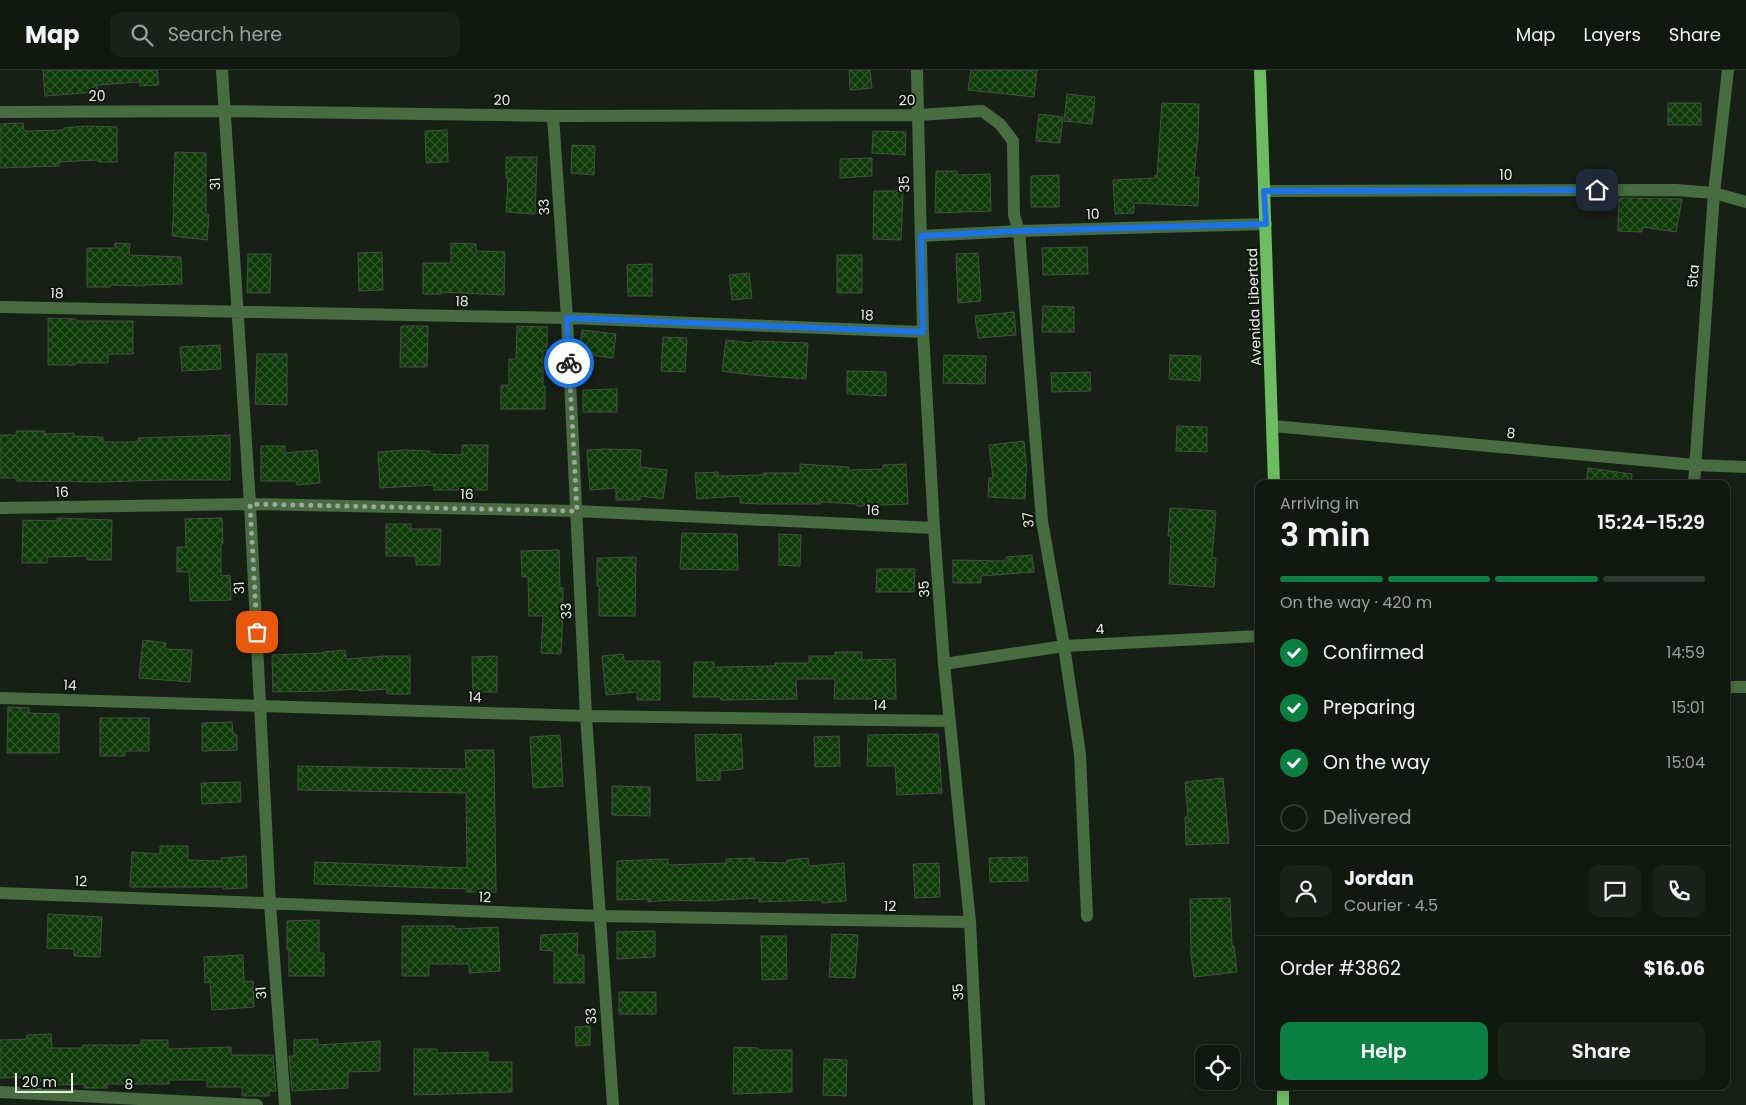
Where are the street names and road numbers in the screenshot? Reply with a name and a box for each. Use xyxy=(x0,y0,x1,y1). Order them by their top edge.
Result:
street label: 20 xyxy=(89,86,105,106)
street label: 20 xyxy=(493,90,511,110)
street label: 20 xyxy=(898,90,916,110)
street label: 10 xyxy=(1499,165,1513,185)
street label: 35 xyxy=(894,175,914,193)
street label: 31 xyxy=(205,177,225,191)
street label: 33 xyxy=(533,198,555,216)
street label: 10 xyxy=(1086,204,1100,224)
street label: Avenida Libertad xyxy=(1242,248,1266,366)
street label: 5ta xyxy=(1682,264,1704,288)
street label: 18 xyxy=(50,283,64,303)
street label: 18 xyxy=(455,291,469,311)
street label: 18 xyxy=(860,305,874,325)
street label: 8 xyxy=(1506,423,1516,443)
street label: 16 xyxy=(55,482,69,502)
street label: 16 xyxy=(460,484,474,504)
street label: 16 xyxy=(866,500,880,520)
street label: 37 xyxy=(1017,511,1039,529)
street label: 35 xyxy=(913,580,935,598)
street label: 31 xyxy=(229,581,249,595)
street label: 33 xyxy=(556,602,576,620)
street label: 4 xyxy=(1095,619,1105,639)
street label: 14 xyxy=(63,675,77,695)
street label: 14 xyxy=(468,687,482,707)
street label: 14 xyxy=(873,695,887,715)
street label: 12 xyxy=(74,871,88,891)
street label: 12 xyxy=(478,887,492,907)
street label: 12 xyxy=(884,896,896,916)
street label: 35 xyxy=(948,983,968,1001)
street label: 31 xyxy=(251,986,271,1000)
street label: 33 xyxy=(580,1007,602,1025)
street label: 8 xyxy=(124,1074,134,1094)

